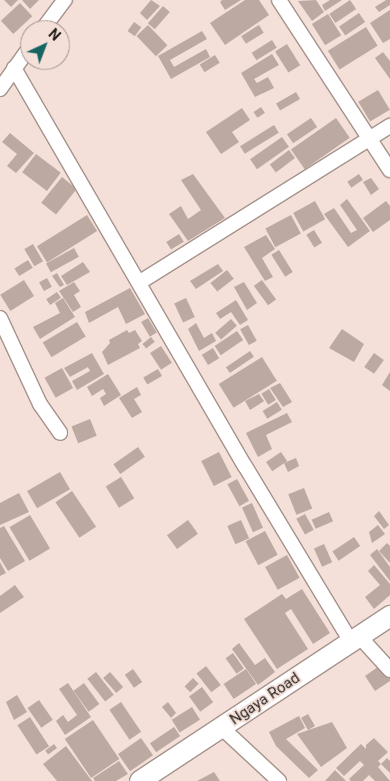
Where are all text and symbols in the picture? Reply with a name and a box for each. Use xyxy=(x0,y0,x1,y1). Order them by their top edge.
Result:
north arrow xyxy=(20,20,70,70)
text: N xyxy=(45,26,64,44)
street label: Ngaya Road xyxy=(227,669,303,729)

